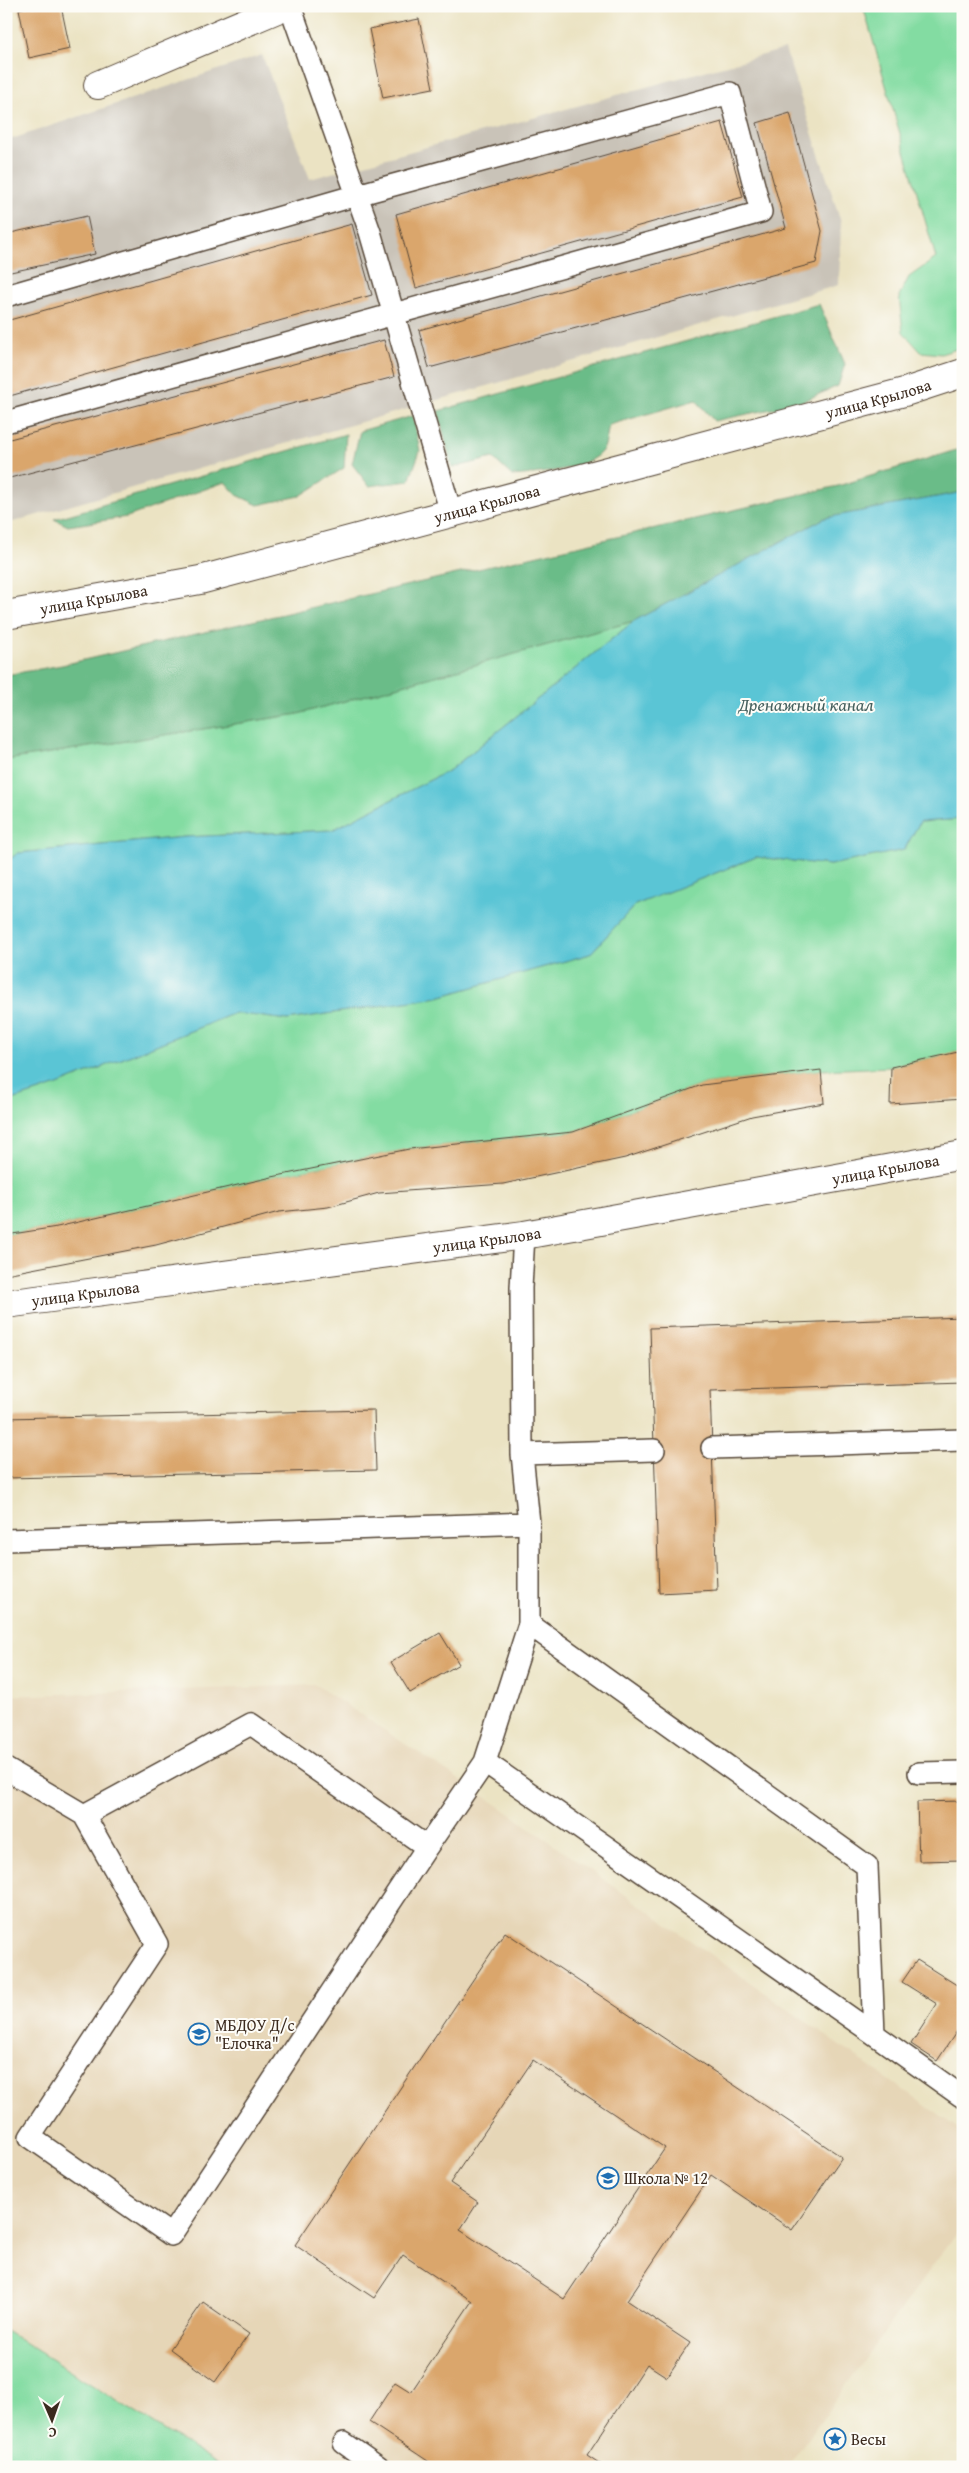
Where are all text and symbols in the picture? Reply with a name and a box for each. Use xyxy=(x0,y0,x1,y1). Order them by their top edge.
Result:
street label: улица Крылова xyxy=(821,372,934,425)
street label: улица Крылова xyxy=(430,478,543,529)
street label: улица Крылова xyxy=(37,578,150,621)
water label: Дренажный канал xyxy=(737,691,874,718)
street label: улица Крылова xyxy=(829,1147,942,1191)
street label: улица Крылова xyxy=(430,1220,543,1259)
street label: улица Крылова xyxy=(29,1274,141,1313)
place label: МБДОУ Д/с "Елочка" xyxy=(215,2013,295,2055)
school or university icon: МБДОУ Д/с "Елочка" xyxy=(187,2022,211,2046)
school or university icon: Школа № 12 xyxy=(596,2166,620,2190)
place label: Школа № 12 xyxy=(624,2166,708,2190)
north arrow xyxy=(28,2396,78,2446)
text: С xyxy=(48,2423,57,2443)
place icon: Весы xyxy=(823,2427,847,2451)
place label: Весы xyxy=(851,2427,886,2451)

